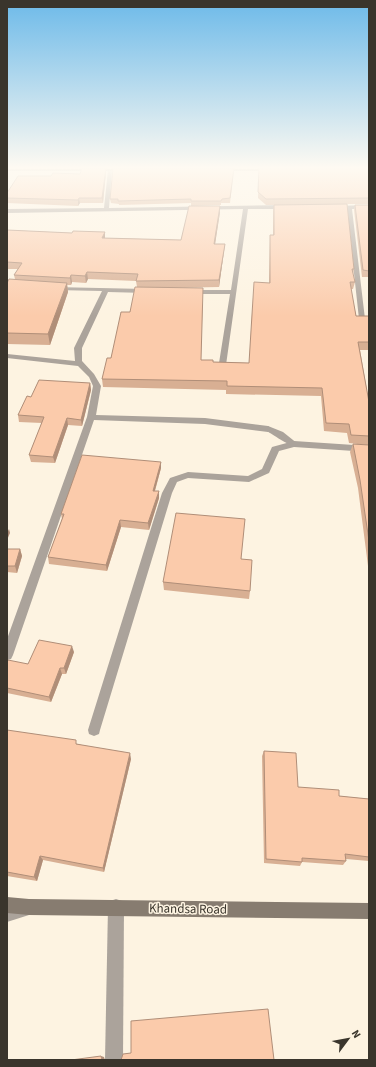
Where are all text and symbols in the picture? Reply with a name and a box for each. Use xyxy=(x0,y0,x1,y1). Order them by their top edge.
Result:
street label: Khandsa Road xyxy=(149,899,227,919)
north arrow xyxy=(328,1019,368,1059)
text: N xyxy=(348,1027,364,1041)

